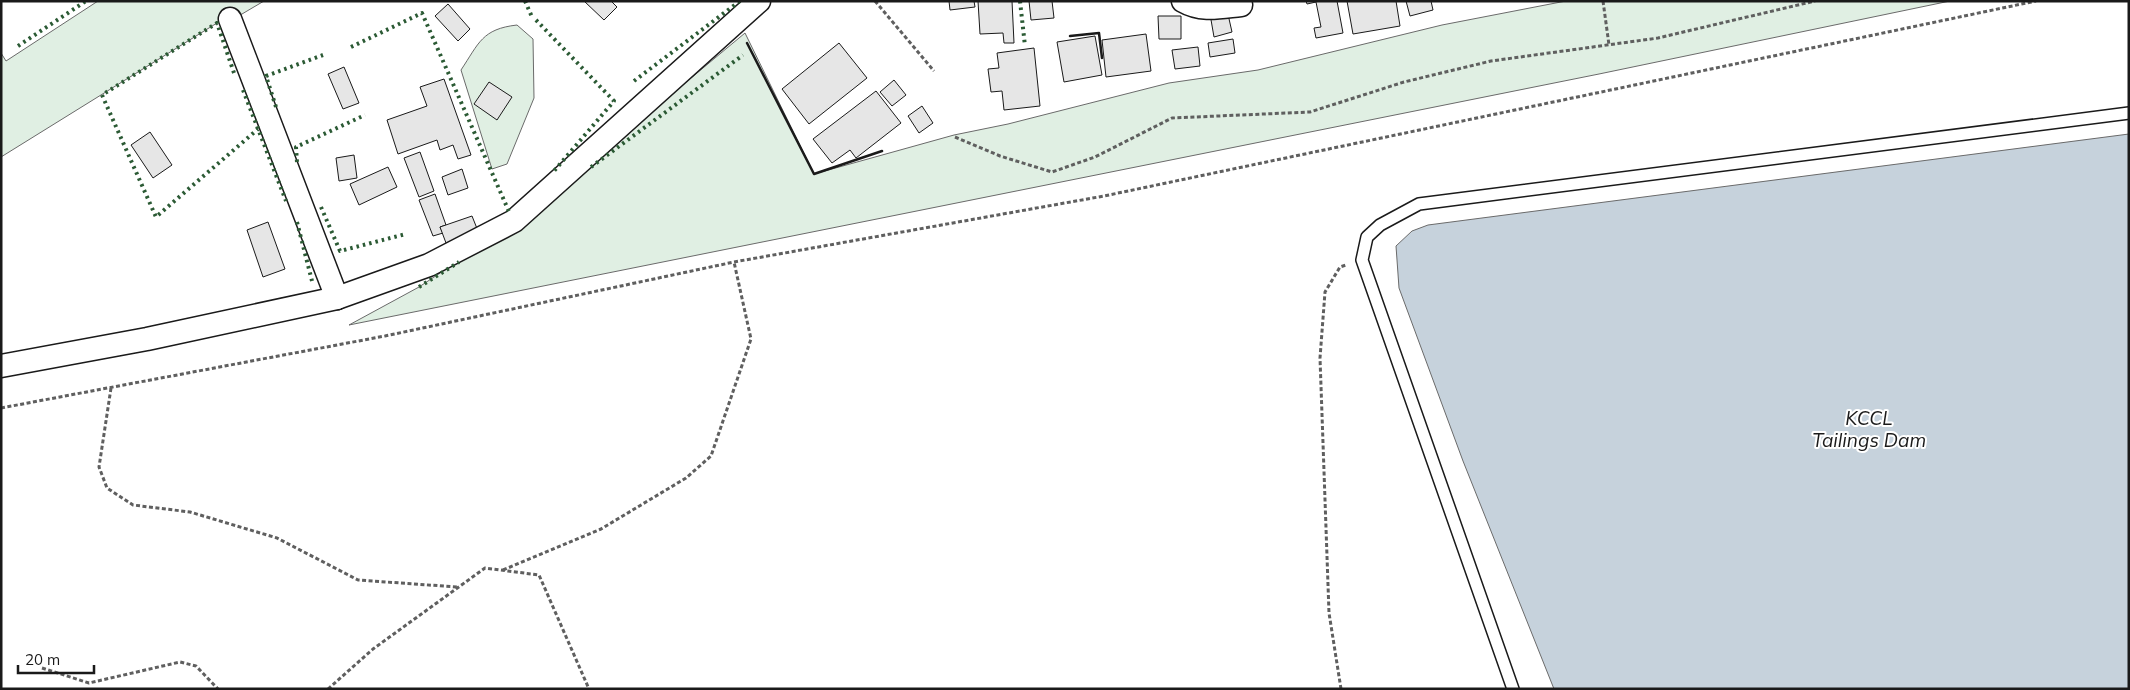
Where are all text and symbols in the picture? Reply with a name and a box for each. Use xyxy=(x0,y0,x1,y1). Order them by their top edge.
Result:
water label: KCCL Tailings Dam xyxy=(1812,406,1926,452)
scale bar xyxy=(18,642,94,674)
text: 20 m xyxy=(25,650,60,669)

